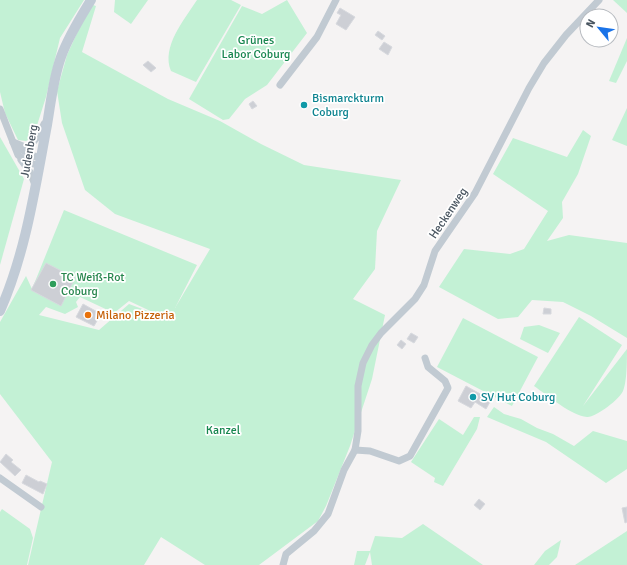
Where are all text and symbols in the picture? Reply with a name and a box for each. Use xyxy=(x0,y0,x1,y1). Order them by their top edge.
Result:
north arrow xyxy=(579,8,619,48)
text: N xyxy=(583,17,598,30)
park label: Grünes Labor Coburg xyxy=(222,33,290,62)
place label: Bismarckturm Coburg xyxy=(312,91,384,120)
marker: Bismarckturm Coburg xyxy=(299,100,309,110)
street label: Judenberg xyxy=(17,123,42,179)
street label: Heckenweg xyxy=(426,185,471,242)
place label: TC Weiß-Rot Coburg xyxy=(61,270,124,299)
marker: TC Weiß-Rot Coburg xyxy=(48,279,58,289)
place label: Milano Pizzeria xyxy=(96,308,175,323)
marker: Milano Pizzeria xyxy=(83,310,93,320)
place label: SV Hut Coburg xyxy=(481,390,555,405)
marker: SV Hut Coburg xyxy=(468,392,478,402)
park label: Kanzel xyxy=(206,423,241,438)

